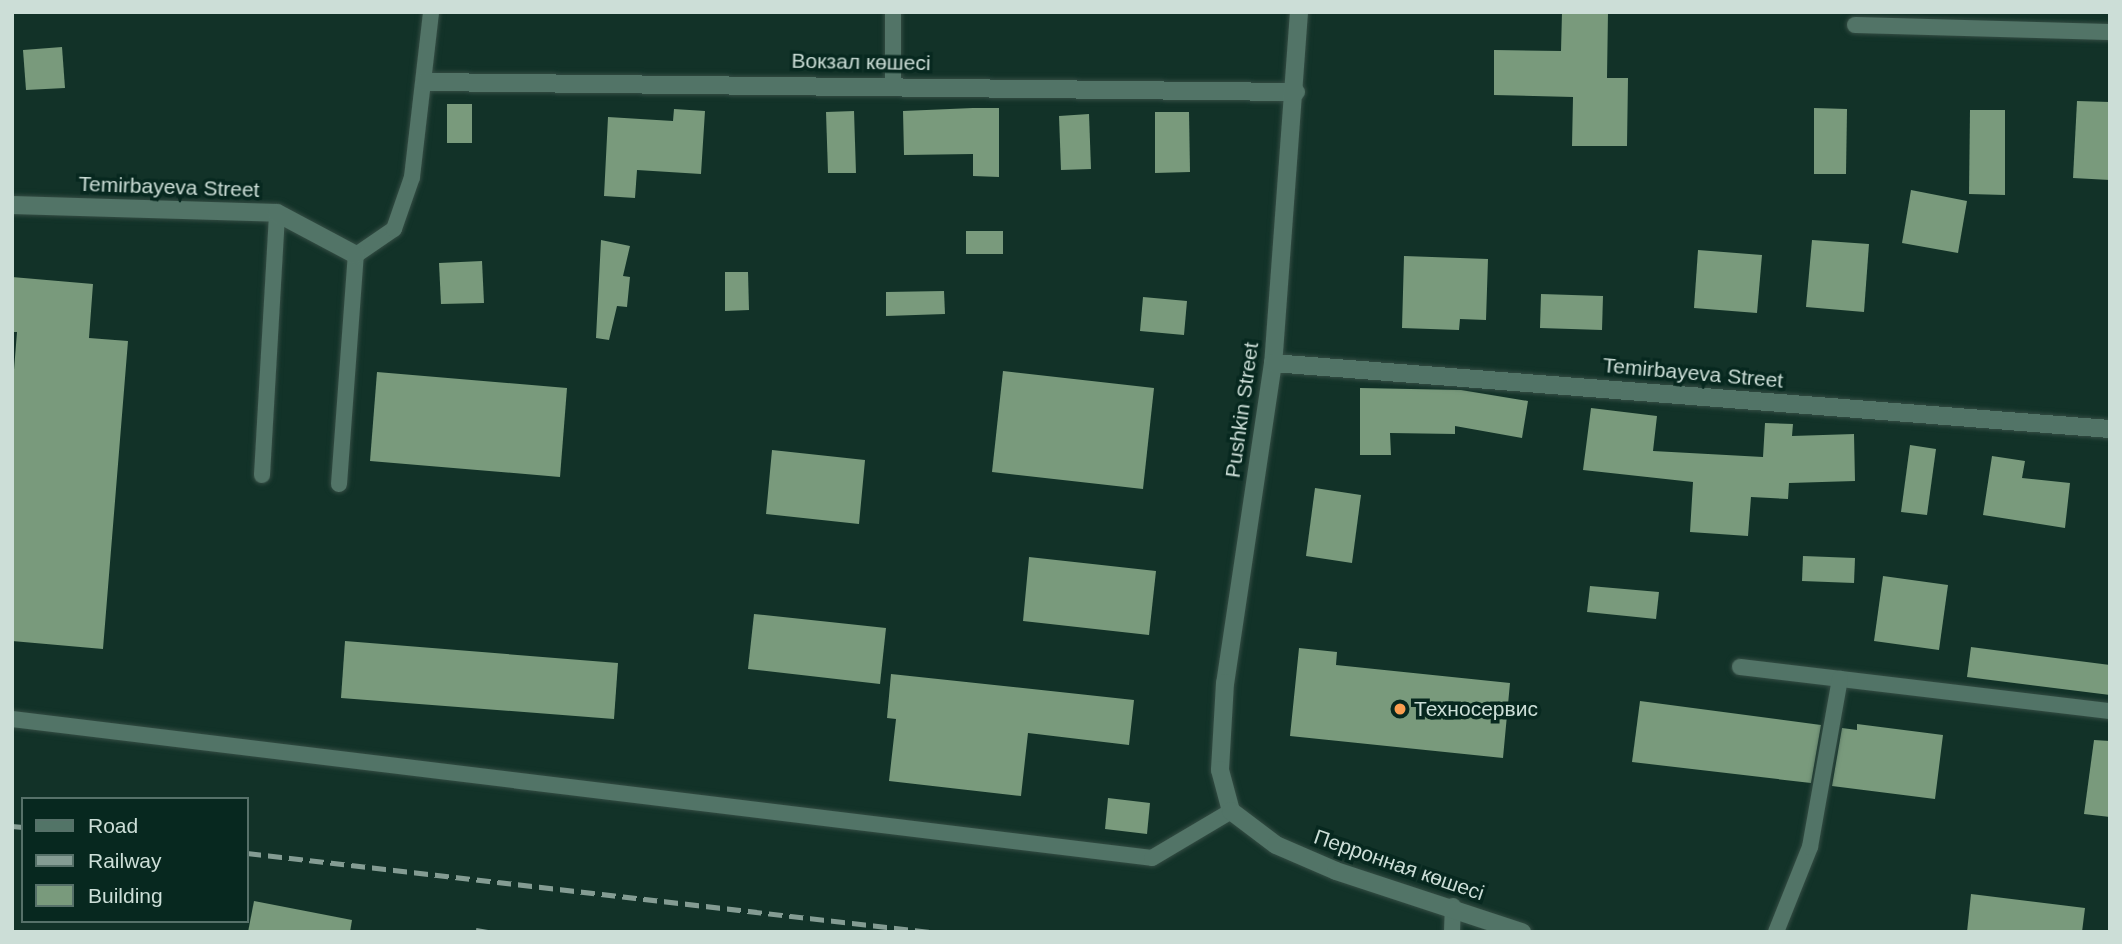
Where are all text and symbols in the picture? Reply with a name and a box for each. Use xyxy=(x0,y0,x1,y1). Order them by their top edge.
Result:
street label: Вокзал көшесі xyxy=(791,48,931,76)
street label: Temirbayeva Street xyxy=(78,171,260,203)
street label: Pushkin Street xyxy=(1220,341,1264,479)
street label: Temirbayeva Street xyxy=(1602,353,1784,393)
place label: Техносервис xyxy=(1414,696,1538,722)
marker: Техносервис xyxy=(1392,701,1408,717)
legend xyxy=(21,797,248,923)
text: Road xyxy=(88,814,138,837)
street label: Перронная көшесі xyxy=(1311,824,1487,906)
text: Railway xyxy=(88,849,162,872)
text: Building xyxy=(88,884,163,907)

